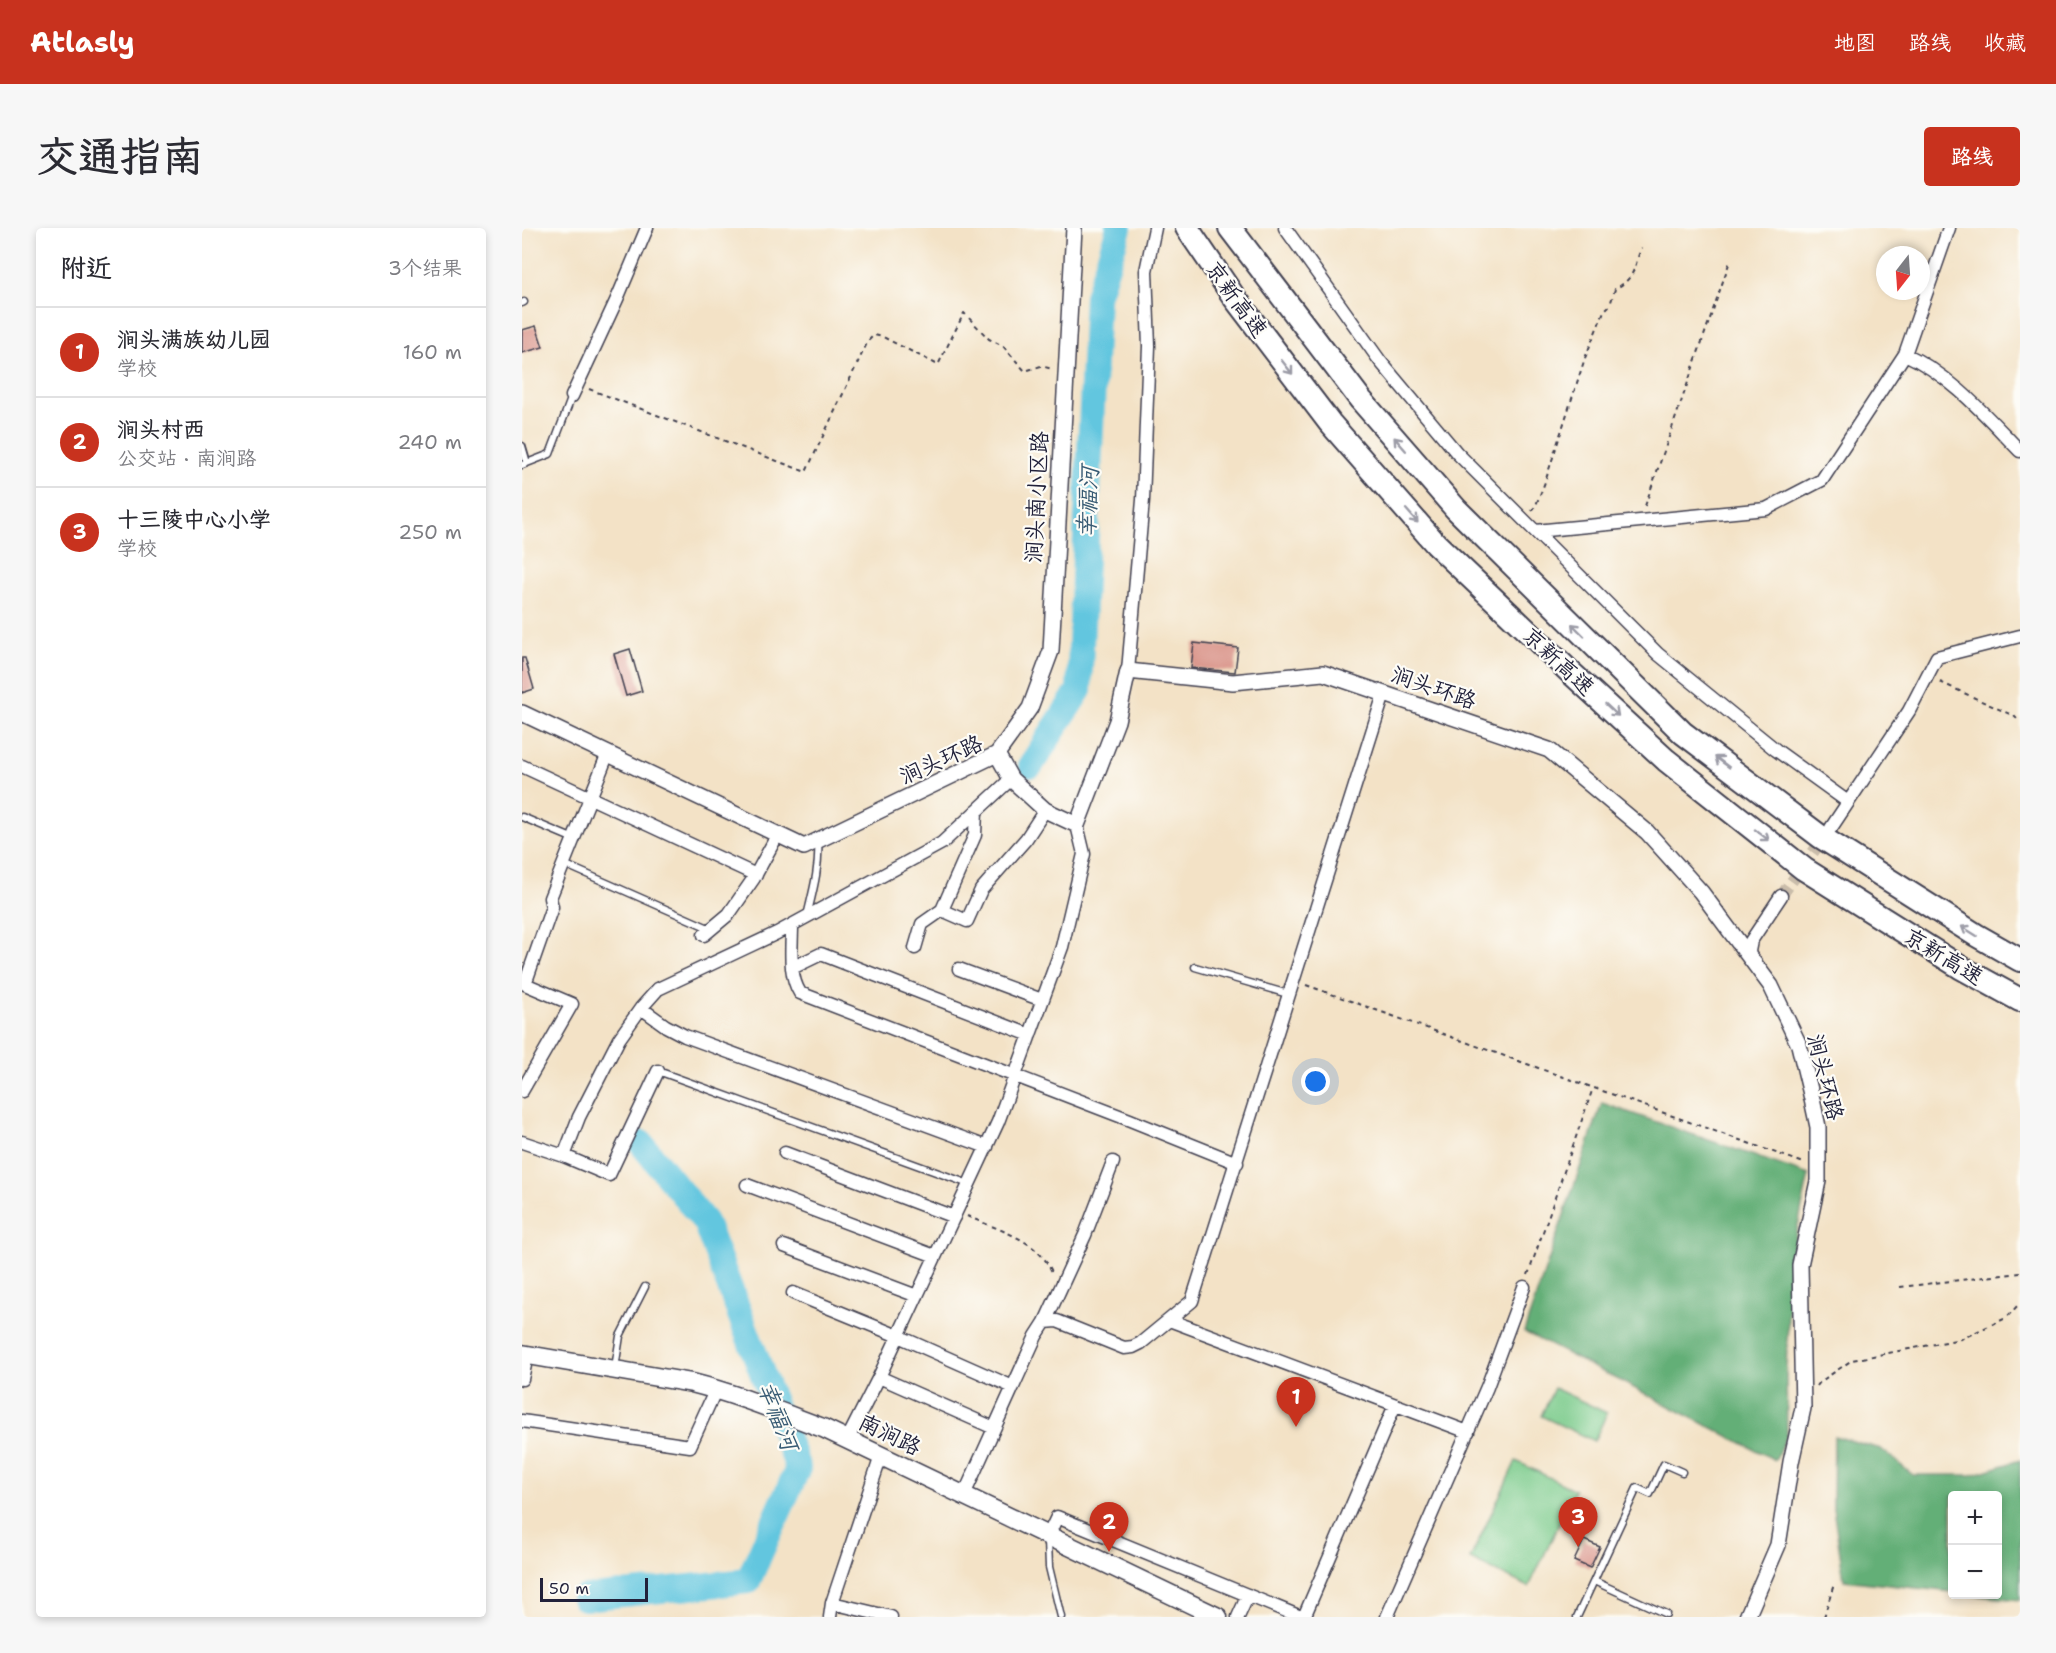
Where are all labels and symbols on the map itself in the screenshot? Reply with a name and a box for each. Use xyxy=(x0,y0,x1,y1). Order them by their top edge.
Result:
north arrow xyxy=(1876,246,1930,300)
street label: 京新高速 xyxy=(1199,255,1274,343)
one-way arrow xyxy=(1281,358,1293,374)
street label: 涧头南小区路 xyxy=(1019,430,1054,564)
one-way arrow xyxy=(1393,437,1407,452)
water label: 幸福河 xyxy=(1070,461,1106,539)
one-way arrow xyxy=(1405,508,1419,523)
street label: 京新高速 xyxy=(1517,621,1601,702)
one-way arrow xyxy=(1571,623,1586,638)
street label: 涧头环路 xyxy=(1388,659,1480,716)
one-way arrow xyxy=(1604,703,1619,717)
street label: 涧头环路 xyxy=(895,728,987,791)
one-way arrow xyxy=(1714,756,1730,769)
one-way arrow xyxy=(1753,829,1769,842)
street label: 京新高速 xyxy=(1899,921,1989,992)
one-way arrow xyxy=(1961,925,1978,937)
street label: 涧头环路 xyxy=(1801,1031,1850,1123)
your location xyxy=(1301,1067,1330,1096)
water label: 幸福河 xyxy=(750,1377,807,1459)
pin: 1 xyxy=(1276,1378,1316,1427)
street label: 南涧路 xyxy=(854,1407,926,1462)
pin: 3 xyxy=(1558,1498,1598,1547)
pin: 2 xyxy=(1090,1502,1128,1552)
scale bar xyxy=(540,1575,648,1602)

